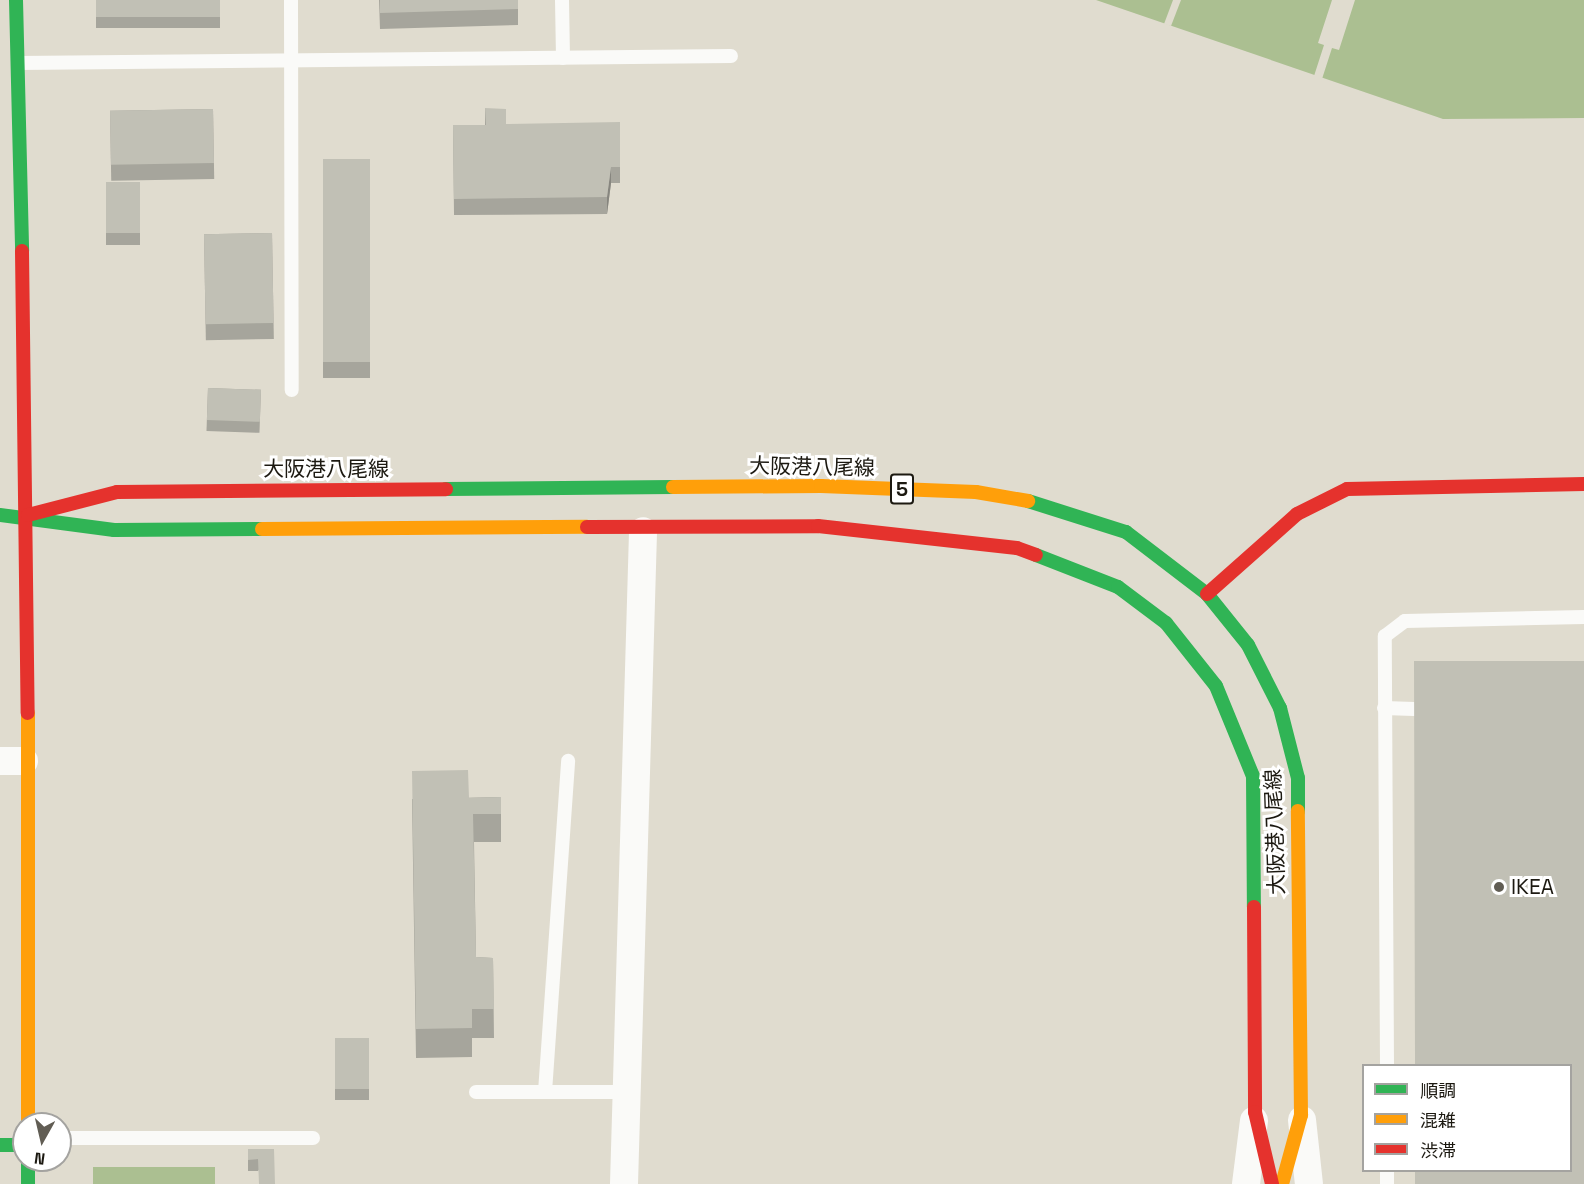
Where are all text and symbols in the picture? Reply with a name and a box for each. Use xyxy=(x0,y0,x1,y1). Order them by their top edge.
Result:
street label: 大阪港八尾線 xyxy=(749,453,875,481)
street label: 大阪港八尾線 xyxy=(263,456,389,482)
road number: 5 xyxy=(890,472,914,506)
street label: 大阪港八尾線 xyxy=(1260,769,1290,895)
place label: IKEA xyxy=(1511,874,1554,900)
marker: IKEA xyxy=(1492,880,1506,894)
legend xyxy=(1362,1064,1572,1172)
text: 順調 xyxy=(1420,1079,1456,1102)
text: 混雑 xyxy=(1420,1109,1456,1132)
north arrow xyxy=(12,1112,72,1172)
text: 渋滞 xyxy=(1420,1139,1456,1162)
text: N xyxy=(33,1147,46,1169)

